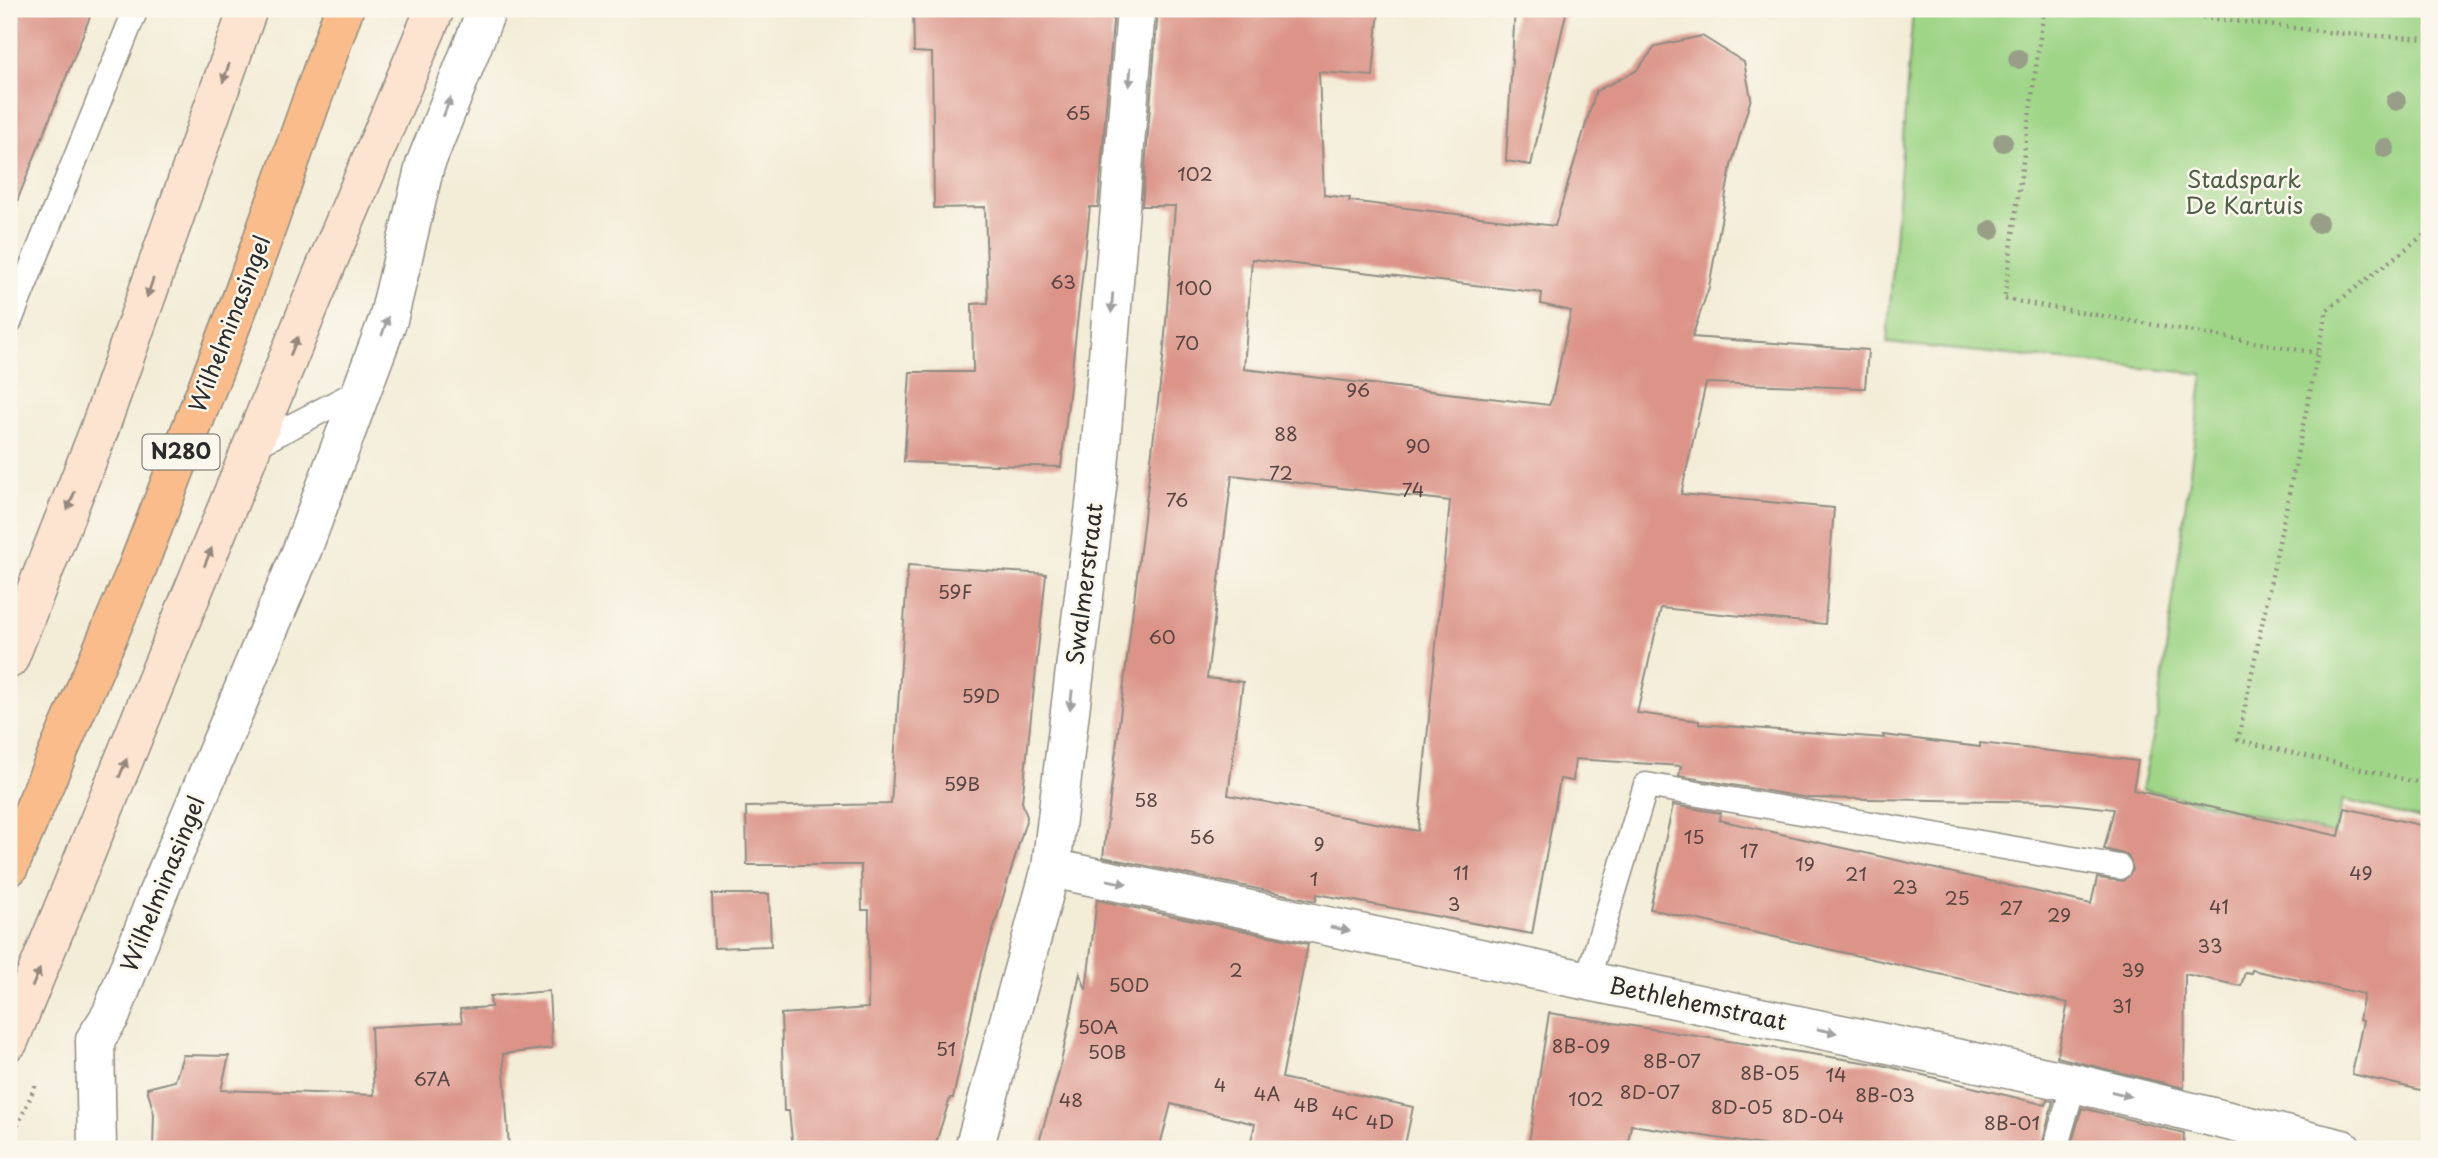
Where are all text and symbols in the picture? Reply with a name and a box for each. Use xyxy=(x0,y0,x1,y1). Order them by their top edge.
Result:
one-way arrow xyxy=(220,63,231,84)
one-way arrow xyxy=(1124,66,1135,88)
one-way arrow xyxy=(441,97,452,118)
house number: 65 xyxy=(1065,98,1091,126)
house number: 102 xyxy=(1177,159,1213,187)
park label: Stadspark De Kartuis xyxy=(2185,161,2303,222)
street label: Wilhelminasingel xyxy=(179,230,278,417)
house number: 63 xyxy=(1050,267,1076,295)
house number: 100 xyxy=(1176,273,1212,301)
one-way arrow xyxy=(144,277,155,298)
one-way arrow xyxy=(1106,293,1117,315)
one-way arrow xyxy=(380,315,391,336)
house number: 70 xyxy=(1175,328,1199,356)
one-way arrow xyxy=(288,335,299,356)
house number: 96 xyxy=(1346,375,1370,403)
house number: 88 xyxy=(1274,419,1298,447)
house number: 90 xyxy=(1405,431,1431,459)
road number: N280 xyxy=(142,434,220,470)
house number: 72 xyxy=(1269,458,1293,486)
house number: 74 xyxy=(1402,475,1424,503)
house number: 76 xyxy=(1166,485,1188,513)
one-way arrow xyxy=(66,491,77,512)
street label: Swalmerstraat xyxy=(1056,501,1111,667)
one-way arrow xyxy=(203,546,214,567)
house number: 59F xyxy=(938,577,972,605)
house number: 60 xyxy=(1148,622,1176,650)
house number: 59D xyxy=(962,681,1000,709)
one-way arrow xyxy=(1066,689,1077,711)
one-way arrow xyxy=(117,757,128,778)
house number: 59B xyxy=(944,769,980,797)
house number: 58 xyxy=(1134,785,1158,813)
street label: Wilhelminasingel xyxy=(110,790,213,977)
house number: 56 xyxy=(1189,822,1215,850)
house number: 15 xyxy=(1684,822,1704,850)
house number: 9 xyxy=(1313,829,1325,857)
house number: 17 xyxy=(1740,836,1758,864)
house number: 19 xyxy=(1795,849,1815,877)
house number: 11 xyxy=(1453,858,1469,886)
house number: 49 xyxy=(2349,858,2373,886)
house number: 21 xyxy=(1845,859,1867,887)
house number: 1 xyxy=(1310,864,1318,892)
house number: 23 xyxy=(1892,872,1918,900)
one-way arrow xyxy=(1106,877,1128,888)
house number: 25 xyxy=(1944,883,1970,911)
house number: 3 xyxy=(1448,889,1460,917)
house number: 41 xyxy=(2209,892,2229,920)
house number: 27 xyxy=(1999,893,2023,921)
house number: 29 xyxy=(2047,900,2071,928)
one-way arrow xyxy=(1329,923,1351,934)
house number: 33 xyxy=(2198,931,2222,959)
house number: 2 xyxy=(1229,955,1243,983)
house number: 39 xyxy=(2121,955,2145,983)
one-way arrow xyxy=(30,967,41,988)
street label: Bethlehemstraat xyxy=(1606,967,1790,1038)
house number: 50D xyxy=(1108,970,1150,998)
house number: 31 xyxy=(2112,991,2132,1019)
house number: 50A xyxy=(1078,1012,1118,1040)
one-way arrow xyxy=(1816,1025,1838,1036)
house number: 8B-09 xyxy=(1552,1031,1610,1059)
house number: 51 xyxy=(936,1034,956,1062)
house number: 50B xyxy=(1088,1037,1126,1065)
house number: 8B-07 xyxy=(1643,1046,1701,1074)
house number: 8B-05 xyxy=(1740,1058,1800,1086)
house number: 14 xyxy=(1825,1060,1847,1088)
house number: 67A xyxy=(414,1064,451,1092)
house number: 4 xyxy=(1214,1070,1226,1098)
house number: 8D-07 xyxy=(1620,1077,1680,1105)
house number: 4A xyxy=(1254,1079,1280,1107)
house number: 8B-03 xyxy=(1855,1080,1915,1108)
house number: 102 xyxy=(1568,1084,1604,1112)
house number: 48 xyxy=(1059,1085,1083,1113)
one-way arrow xyxy=(2110,1089,2132,1100)
house number: 4B xyxy=(1293,1090,1319,1118)
house number: 8D-05 xyxy=(1711,1092,1773,1120)
house number: 4C xyxy=(1331,1098,1359,1126)
house number: 8D-04 xyxy=(1782,1101,1844,1129)
house number: 4D xyxy=(1366,1107,1394,1135)
house number: 8B-01 xyxy=(1984,1108,2040,1136)

